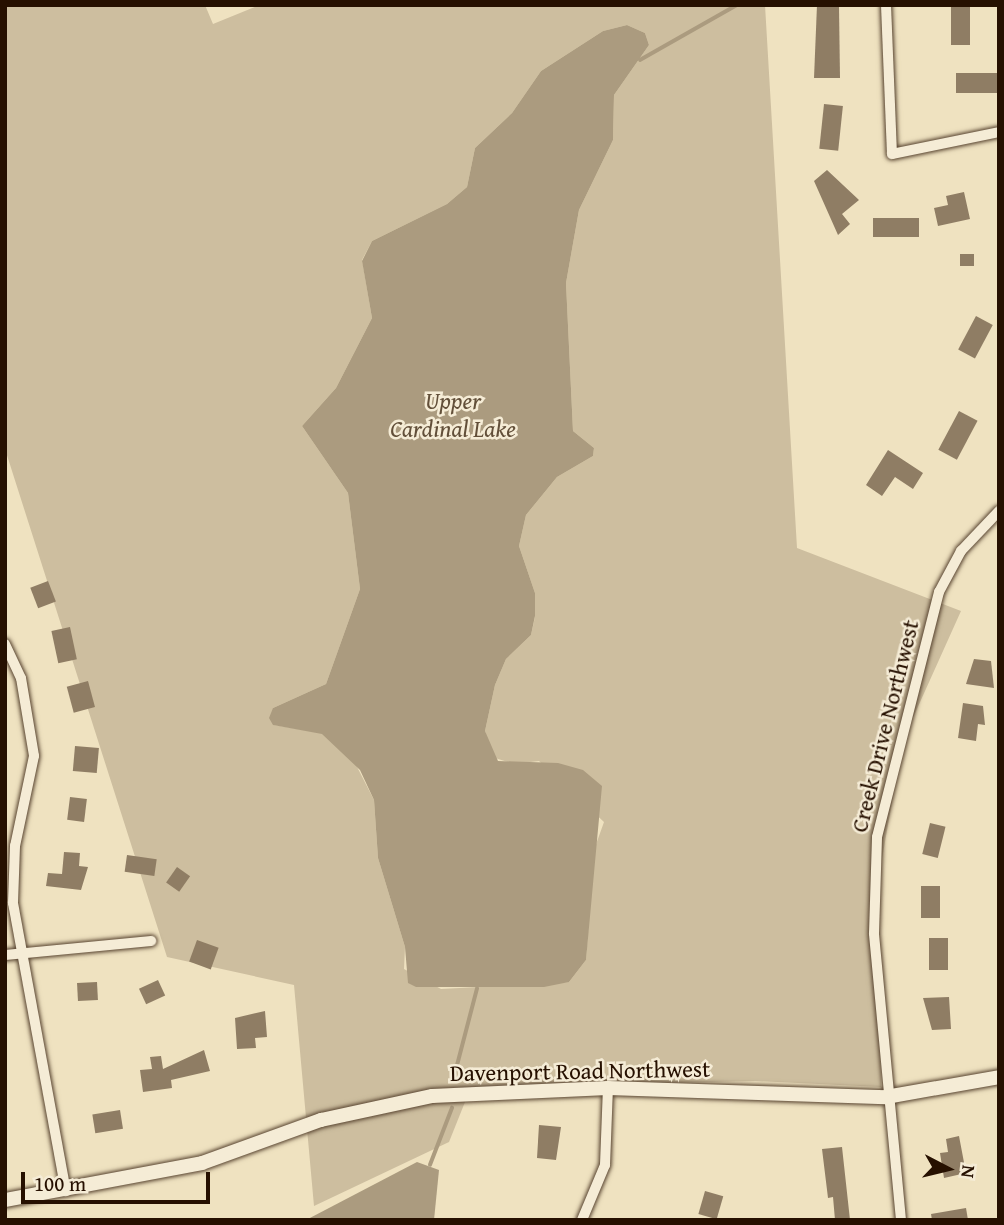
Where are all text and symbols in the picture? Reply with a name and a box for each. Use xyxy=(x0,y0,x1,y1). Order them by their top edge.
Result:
water label: Upper Cardinal Lake xyxy=(390,387,516,443)
street label: Creek Drive Northwest xyxy=(845,617,925,835)
street label: Davenport Road Northwest xyxy=(450,1055,710,1087)
north arrow xyxy=(913,1134,983,1204)
scale bar xyxy=(24,1158,214,1202)
text: N xyxy=(954,1164,984,1180)
text: 100 m xyxy=(34,1168,86,1199)

